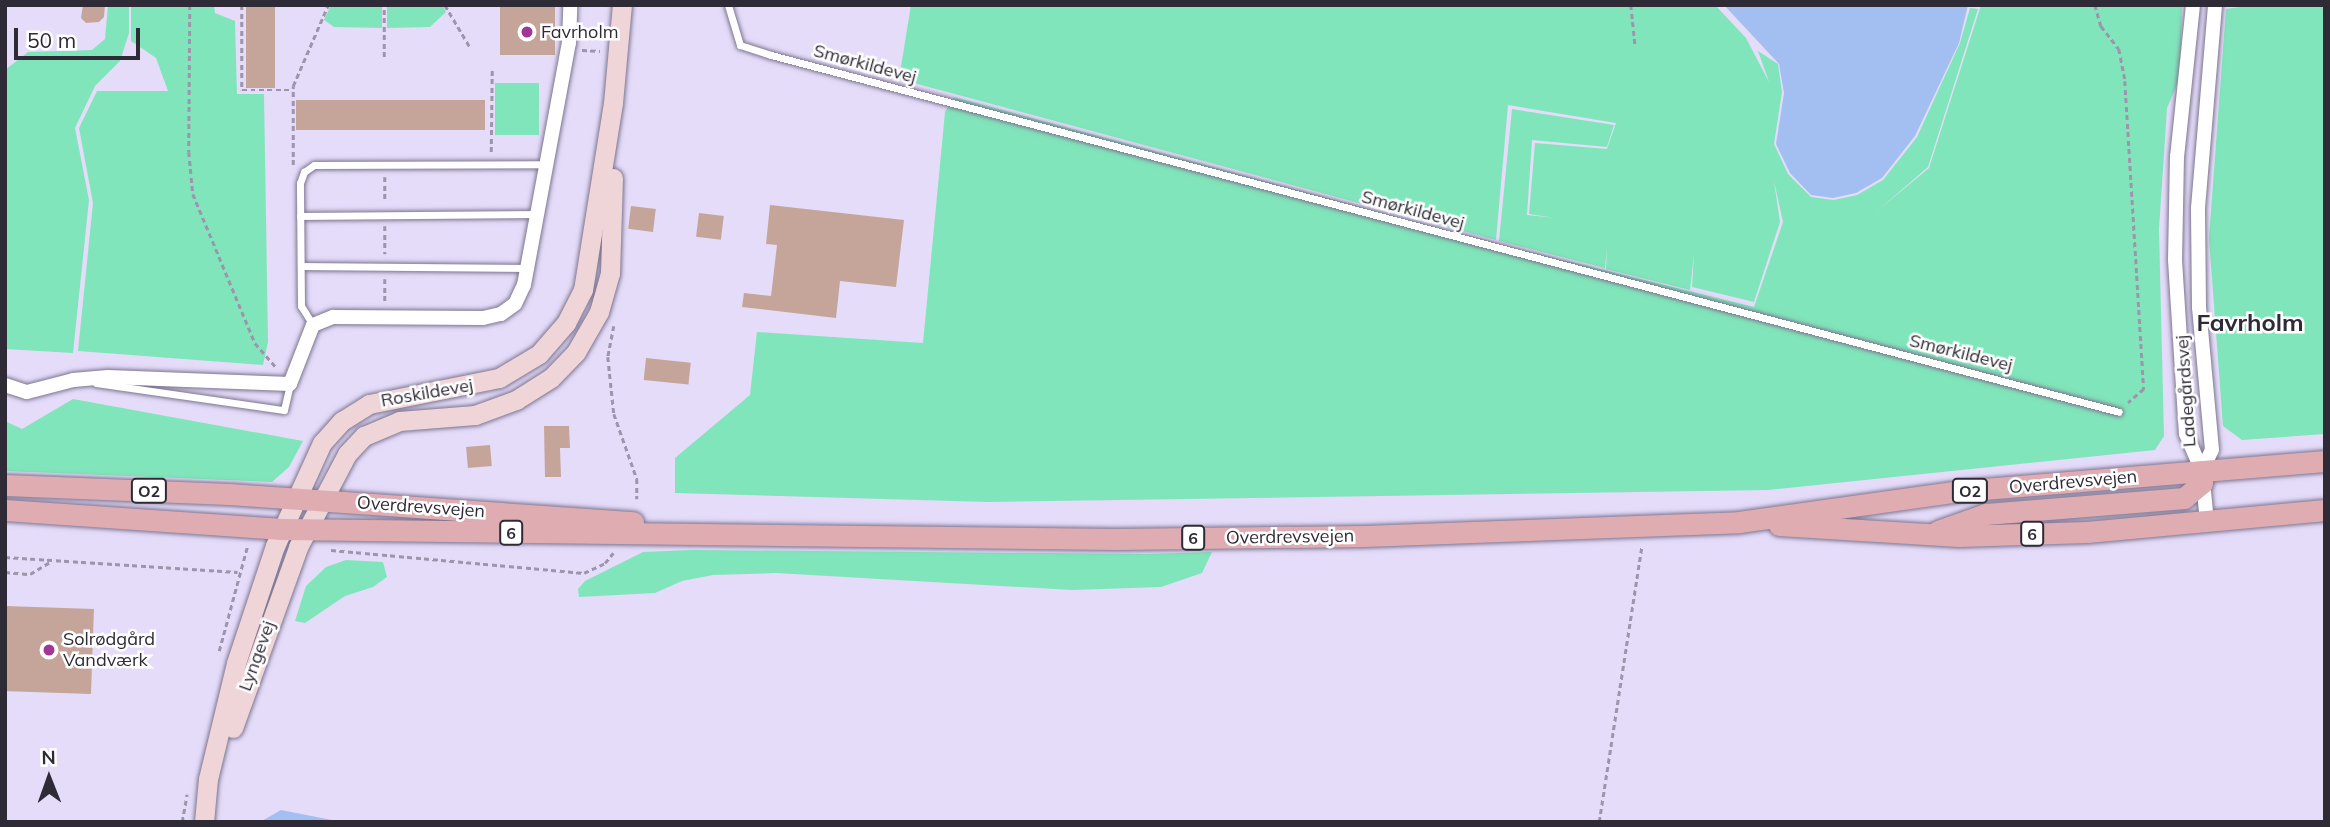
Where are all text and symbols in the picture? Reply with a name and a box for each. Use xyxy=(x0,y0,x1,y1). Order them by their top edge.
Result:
scale bar xyxy=(18,14,144,58)
place label: Favrholm xyxy=(541,21,618,43)
marker: Favrholm xyxy=(519,24,535,40)
text: 50 m xyxy=(27,27,76,53)
street label: Smørkildevej xyxy=(811,40,919,88)
street label: Smørkildevej xyxy=(1359,186,1467,234)
district label: Favrholm xyxy=(2196,309,2304,337)
street label: Smørkildevej xyxy=(1907,330,2015,376)
street label: Ladegårdsvej xyxy=(2171,334,2201,448)
street label: Roskildevej xyxy=(379,374,475,412)
street label: Overdrevsvejen xyxy=(2008,466,2138,498)
road number: O2 xyxy=(130,478,168,504)
road number: O2 xyxy=(1951,478,1989,504)
street label: Overdrevsvejen xyxy=(356,492,486,522)
road number: 6 xyxy=(499,520,523,546)
road number: 6 xyxy=(2020,522,2044,547)
street label: Overdrevsvejen xyxy=(1226,525,1354,549)
road number: 6 xyxy=(1181,526,1205,551)
street label: Lyngevej xyxy=(234,618,280,694)
place label: Solrødgård Vandværk xyxy=(63,629,155,672)
marker: Solrødgård Vandværk xyxy=(41,642,57,658)
north arrow xyxy=(14,743,84,813)
text: N xyxy=(41,745,56,769)

